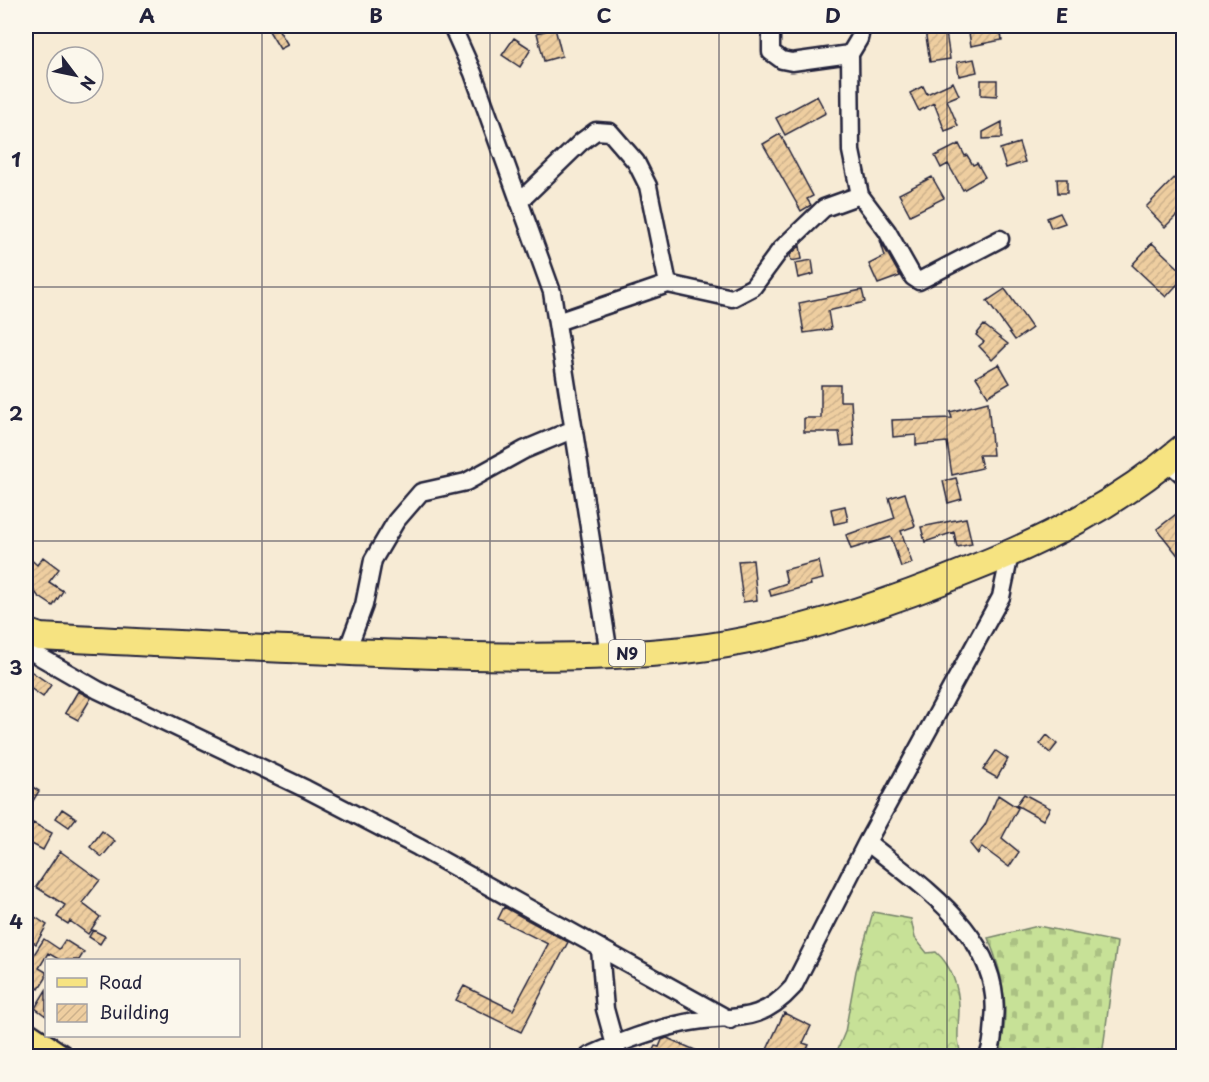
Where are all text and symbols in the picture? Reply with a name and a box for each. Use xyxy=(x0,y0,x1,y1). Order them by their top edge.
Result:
text: A xyxy=(139,0,155,30)
text: B xyxy=(369,0,383,30)
text: C xyxy=(596,0,612,30)
text: D xyxy=(825,0,841,30)
text: E xyxy=(1056,0,1068,30)
north arrow xyxy=(45,45,105,105)
text: N xyxy=(75,72,102,95)
text: 1 xyxy=(11,144,21,174)
text: 2 xyxy=(9,398,23,428)
road number: N9 xyxy=(609,640,645,666)
text: 3 xyxy=(9,652,23,682)
text: 4 xyxy=(9,906,23,936)
legend xyxy=(45,959,240,1037)
text: Road xyxy=(99,968,143,995)
text: Building xyxy=(99,998,169,1025)

